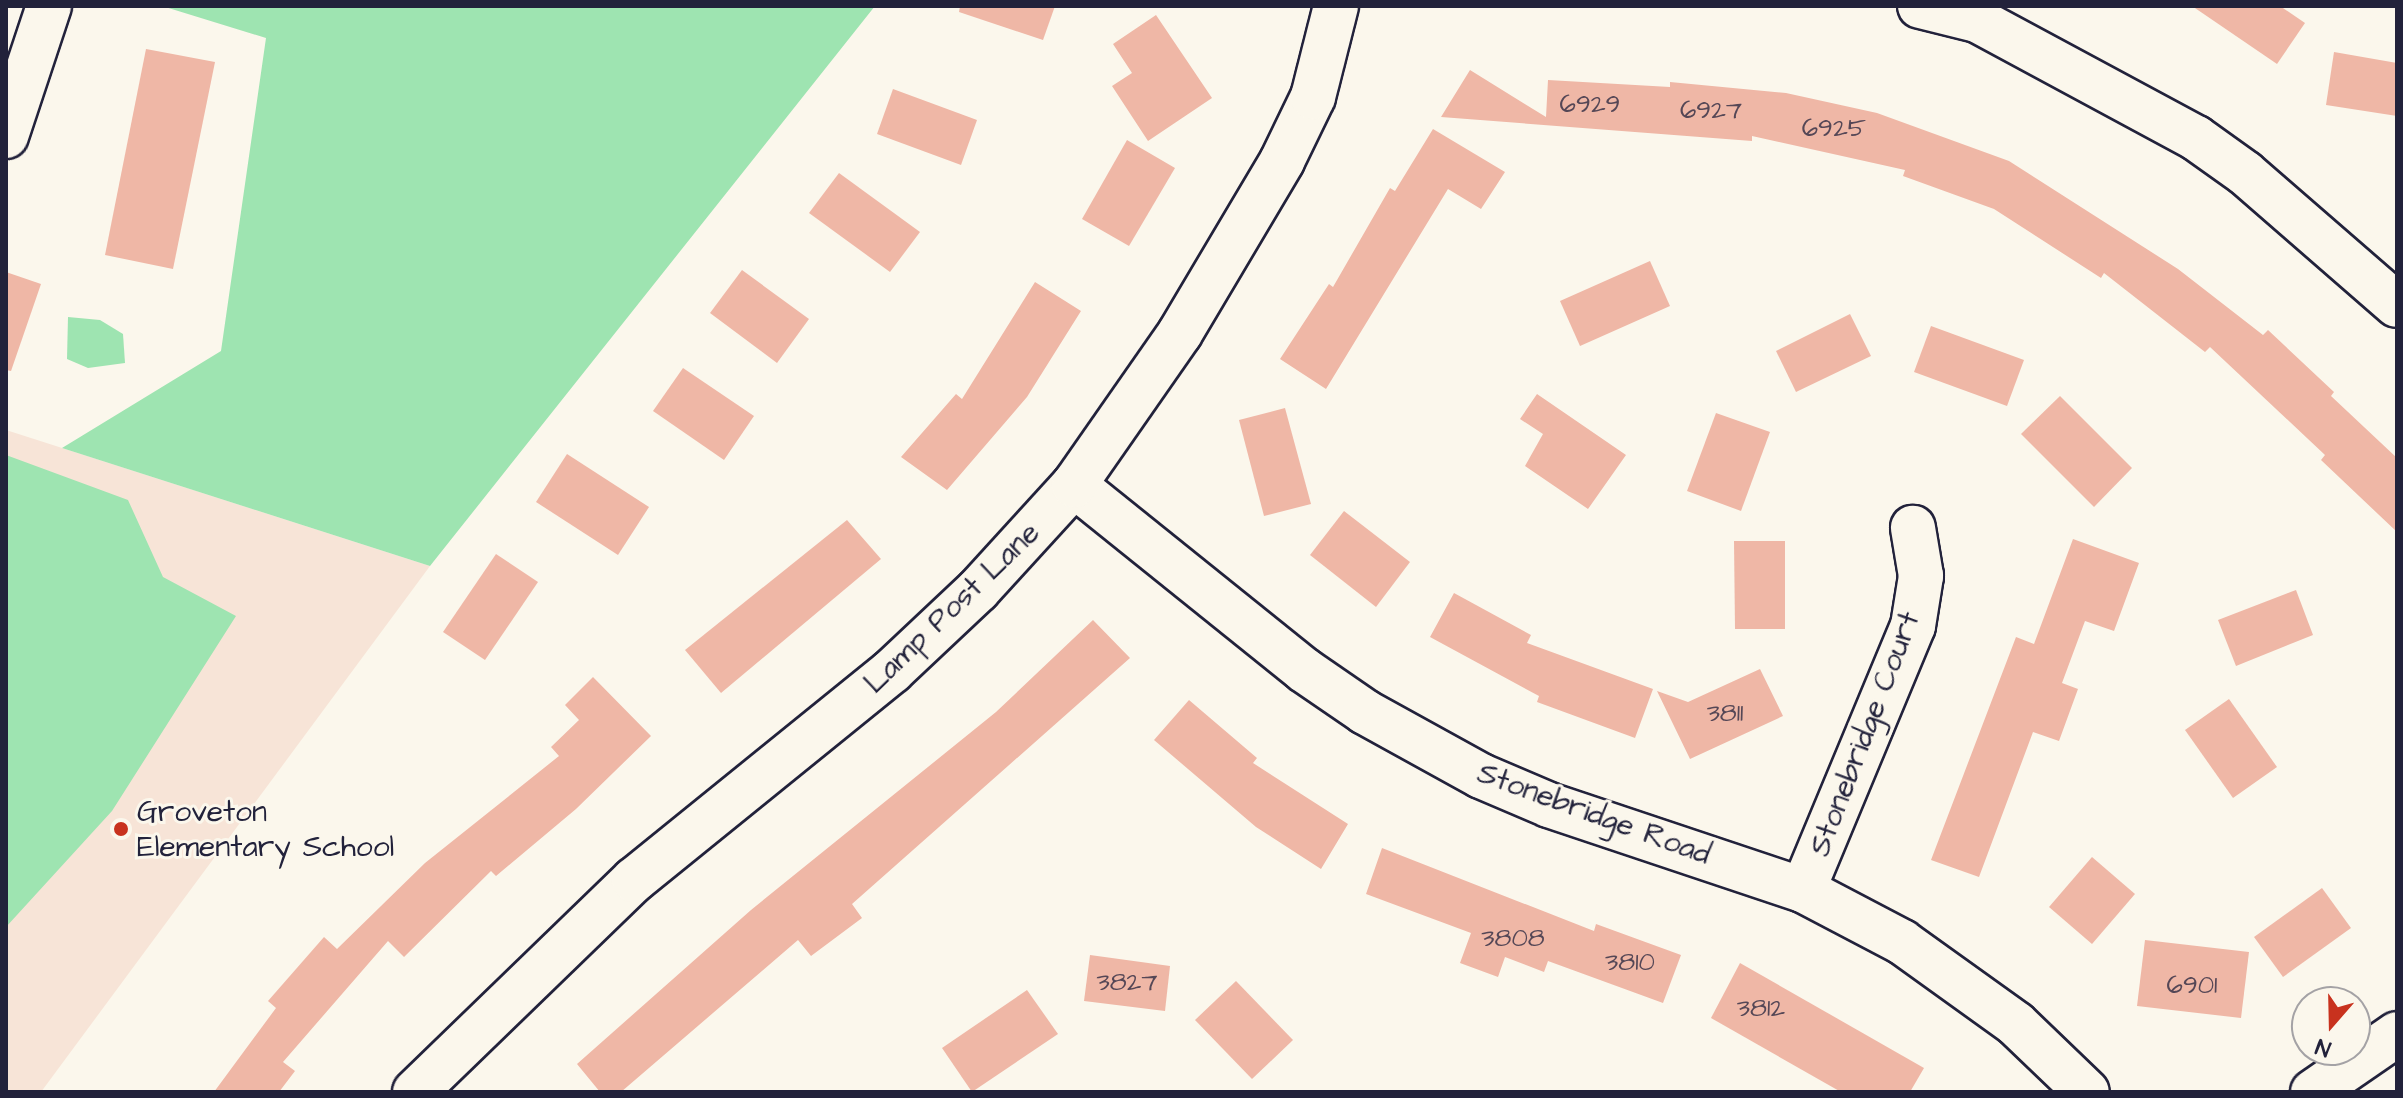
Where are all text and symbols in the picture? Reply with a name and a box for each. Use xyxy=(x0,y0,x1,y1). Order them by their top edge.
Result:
house number: 6929 xyxy=(1560,89,1620,121)
house number: 6927 xyxy=(1680,95,1742,127)
house number: 6925 xyxy=(1802,113,1866,145)
street label: Lamp Post Lane xyxy=(857,515,1047,701)
street label: Stonebridge Court xyxy=(1802,607,1928,861)
house number: 3811 xyxy=(1707,698,1743,730)
street label: Stonebridge Road xyxy=(1473,755,1715,873)
place label: Groveton Elementary School xyxy=(137,794,394,864)
marker: Groveton Elementary School xyxy=(112,820,130,838)
house number: 3808 xyxy=(1481,923,1545,955)
house number: 3810 xyxy=(1605,947,1655,979)
house number: 3827 xyxy=(1097,967,1157,999)
house number: 6901 xyxy=(2167,970,2217,1002)
north arrow xyxy=(2291,986,2371,1066)
house number: 3812 xyxy=(1737,993,1785,1025)
text: N xyxy=(2312,1030,2335,1064)

